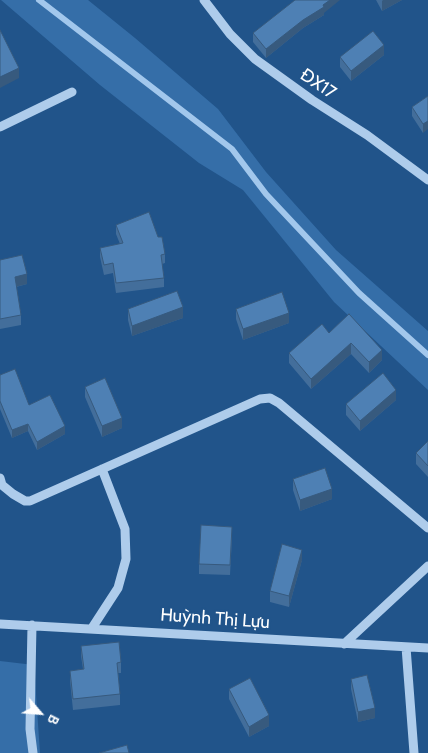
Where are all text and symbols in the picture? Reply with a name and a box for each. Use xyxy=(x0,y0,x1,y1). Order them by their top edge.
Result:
street label: ĐX17 xyxy=(296,64,340,104)
street label: Huỳnh Thị Lựu xyxy=(159,604,271,634)
north arrow xyxy=(15,688,65,738)
text: B xyxy=(43,712,63,728)

